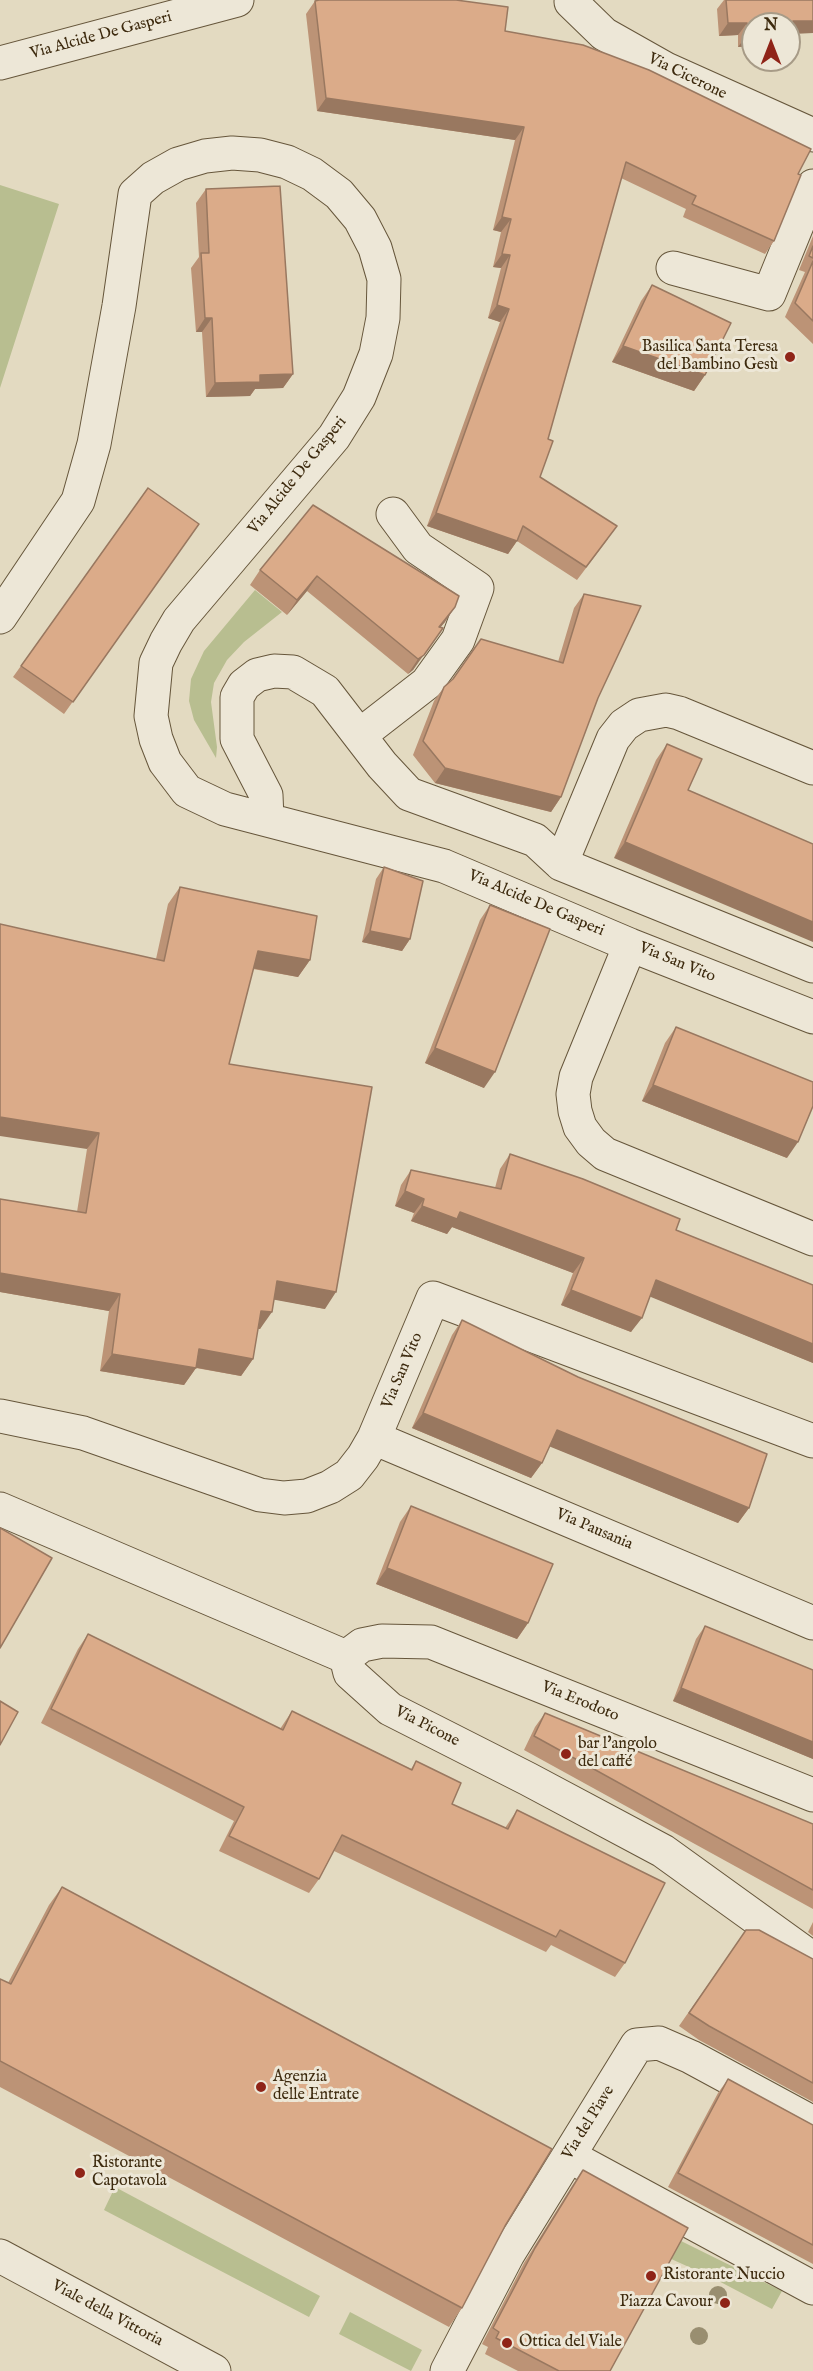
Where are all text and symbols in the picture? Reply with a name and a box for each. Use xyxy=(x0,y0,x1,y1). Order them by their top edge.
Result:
street label: Via Alcide De Gasperi xyxy=(28,8,174,64)
north arrow xyxy=(741,12,801,72)
text: N xyxy=(764,16,778,36)
street label: Via Cicerone xyxy=(644,50,730,104)
place label: Basilica Santa Teresa del Bambino Gesù xyxy=(642,338,778,376)
marker: Basilica Santa Teresa del Bambino Gesù xyxy=(783,350,797,364)
street label: Via Alcide De Gasperi xyxy=(245,413,351,539)
street label: Via Alcide De Gasperi xyxy=(465,867,607,941)
street label: Via San Vito xyxy=(636,939,718,987)
street label: Via San Vito xyxy=(378,1330,428,1412)
street label: Via Pausania xyxy=(553,1505,635,1555)
street label: Via Erodoto xyxy=(538,1678,622,1726)
street label: Via Picone xyxy=(391,1703,463,1751)
place label: bar l'angolo del caffé xyxy=(578,1735,657,1773)
marker: bar l'angolo del caffé xyxy=(559,1747,573,1761)
place label: Agenzia delle Entrate xyxy=(273,2068,359,2106)
marker: Agenzia delle Entrate xyxy=(254,2080,268,2094)
street label: Via del Piave xyxy=(559,2082,619,2164)
place label: Ristorante Capotavola xyxy=(92,2154,167,2192)
marker: Ristorante Capotavola xyxy=(73,2166,87,2180)
place label: Ristorante Nuccio xyxy=(663,2266,785,2286)
marker: Ristorante Nuccio xyxy=(644,2269,658,2283)
street label: Viale della Vittoria xyxy=(48,2277,166,2351)
place label: Piazza Cavour xyxy=(619,2293,713,2313)
marker: Piazza Cavour xyxy=(718,2296,732,2310)
place label: Ottica del Viale xyxy=(519,2333,622,2353)
marker: Ottica del Viale xyxy=(500,2336,514,2350)

